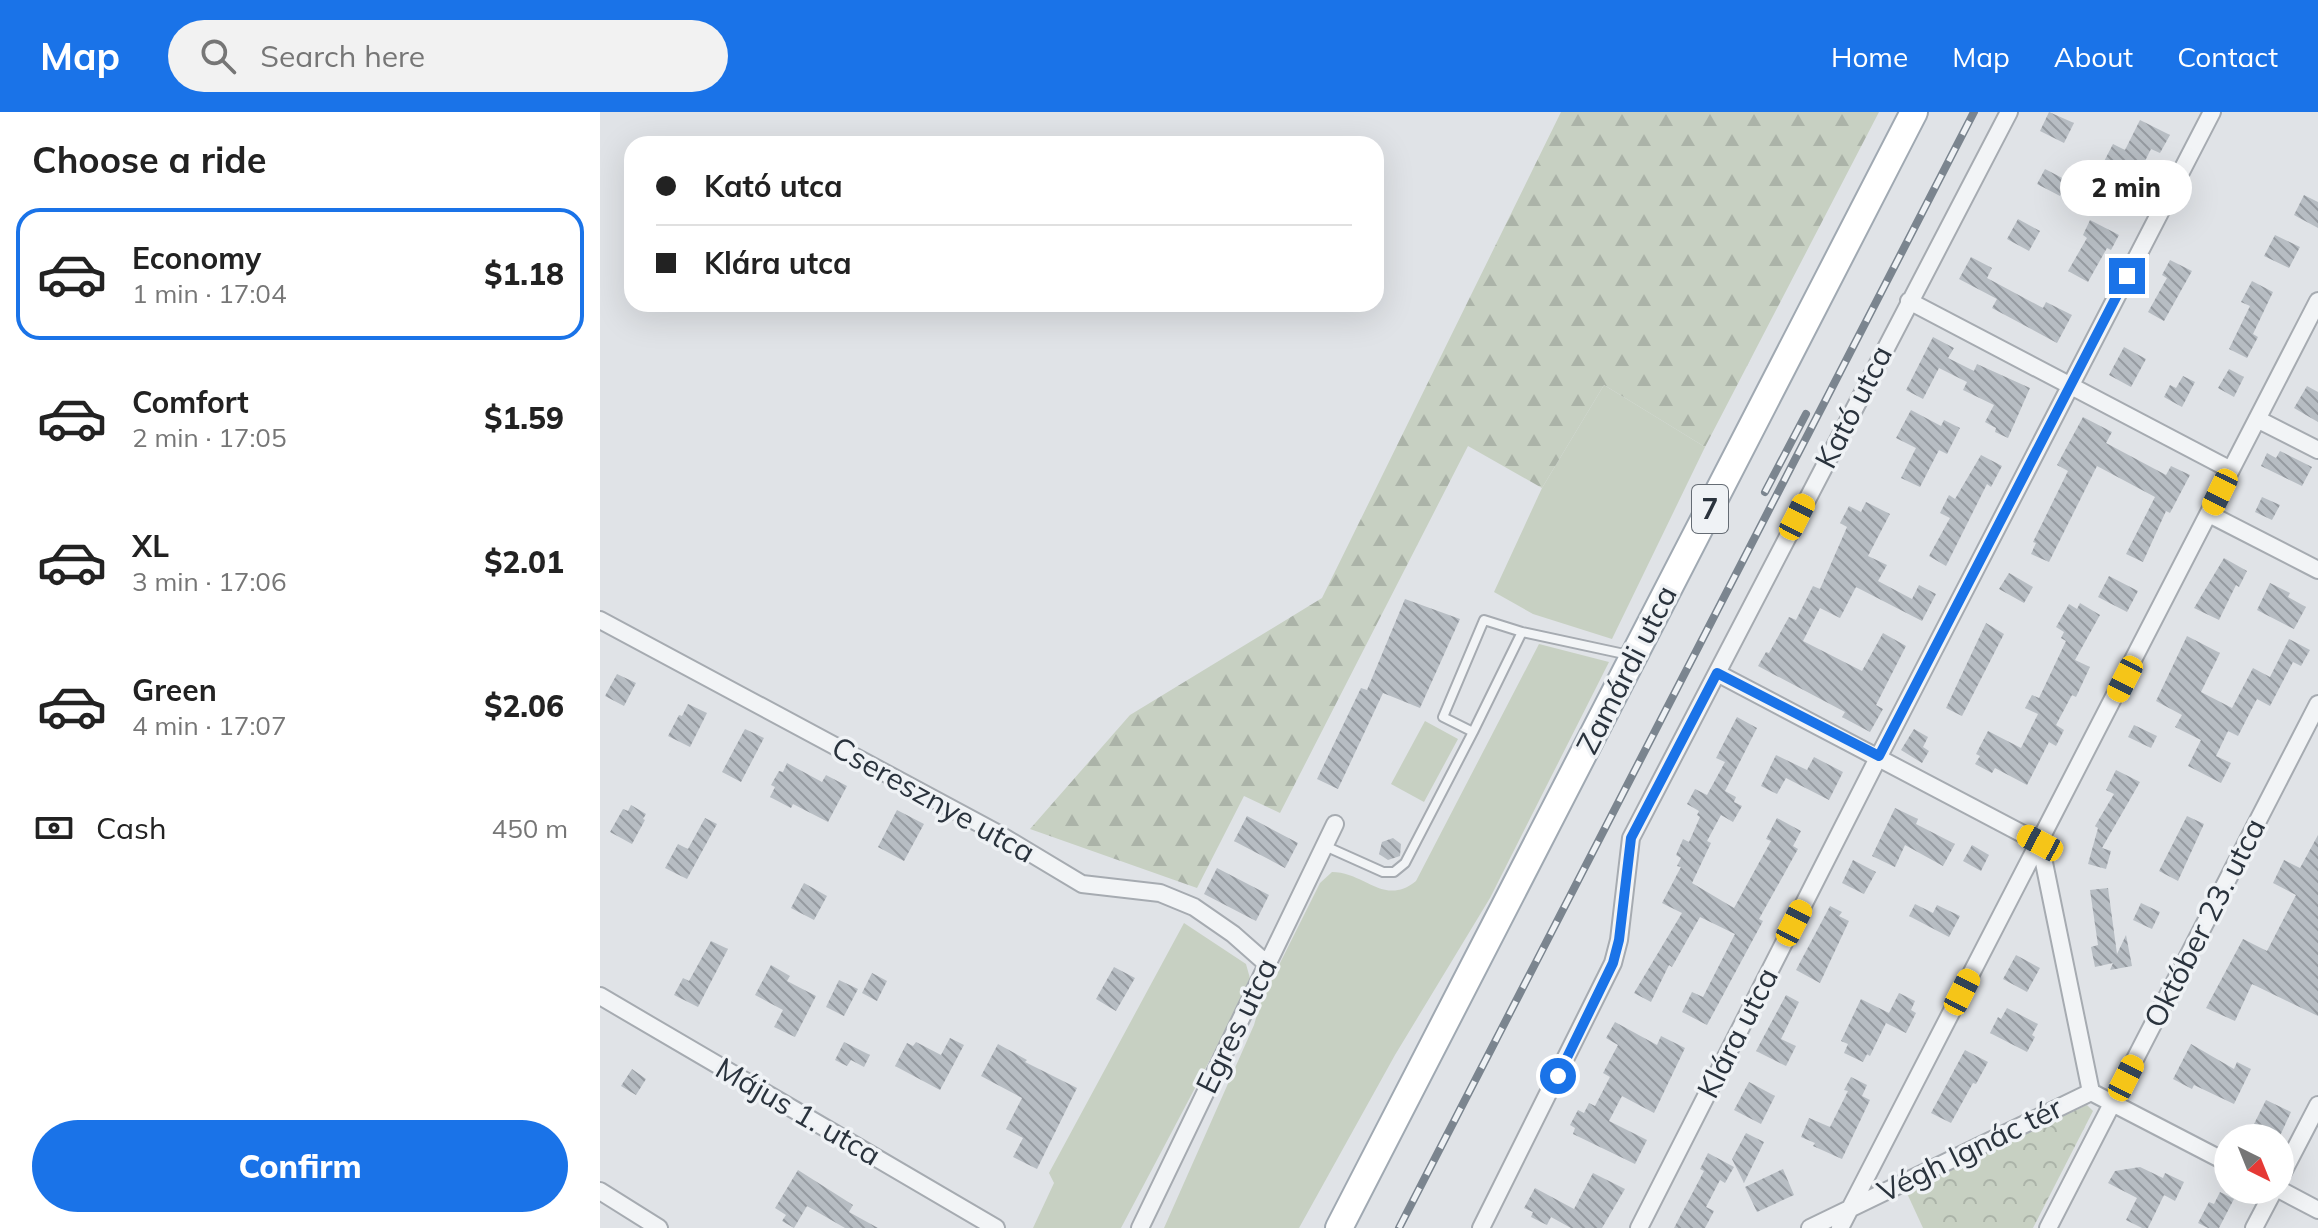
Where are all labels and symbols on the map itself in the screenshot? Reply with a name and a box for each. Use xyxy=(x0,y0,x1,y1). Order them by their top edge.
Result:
callout: 2 min xyxy=(2061,160,2193,216)
route end xyxy=(2109,258,2145,294)
street label: Kató utca xyxy=(1806,339,1900,474)
car xyxy=(2199,465,2241,519)
road number: 7 xyxy=(1692,485,1728,533)
car xyxy=(1775,490,1819,544)
street label: Zamárdi utca xyxy=(1567,579,1685,760)
car xyxy=(2103,652,2147,706)
street label: Cseresznye utca xyxy=(825,728,1042,871)
street label: Október 23. utca xyxy=(2135,812,2273,1034)
car xyxy=(2013,821,2067,865)
car xyxy=(1772,896,1816,950)
street label: Egres utca xyxy=(1187,952,1285,1099)
street label: Klára utca xyxy=(1688,961,1786,1104)
car xyxy=(1940,965,1984,1019)
street label: Május 1. utca xyxy=(709,1049,888,1174)
car xyxy=(2104,1051,2148,1105)
route start xyxy=(1540,1058,1576,1094)
street label: Végh Ignác tér xyxy=(1871,1088,2068,1210)
north arrow xyxy=(2214,1124,2294,1204)

